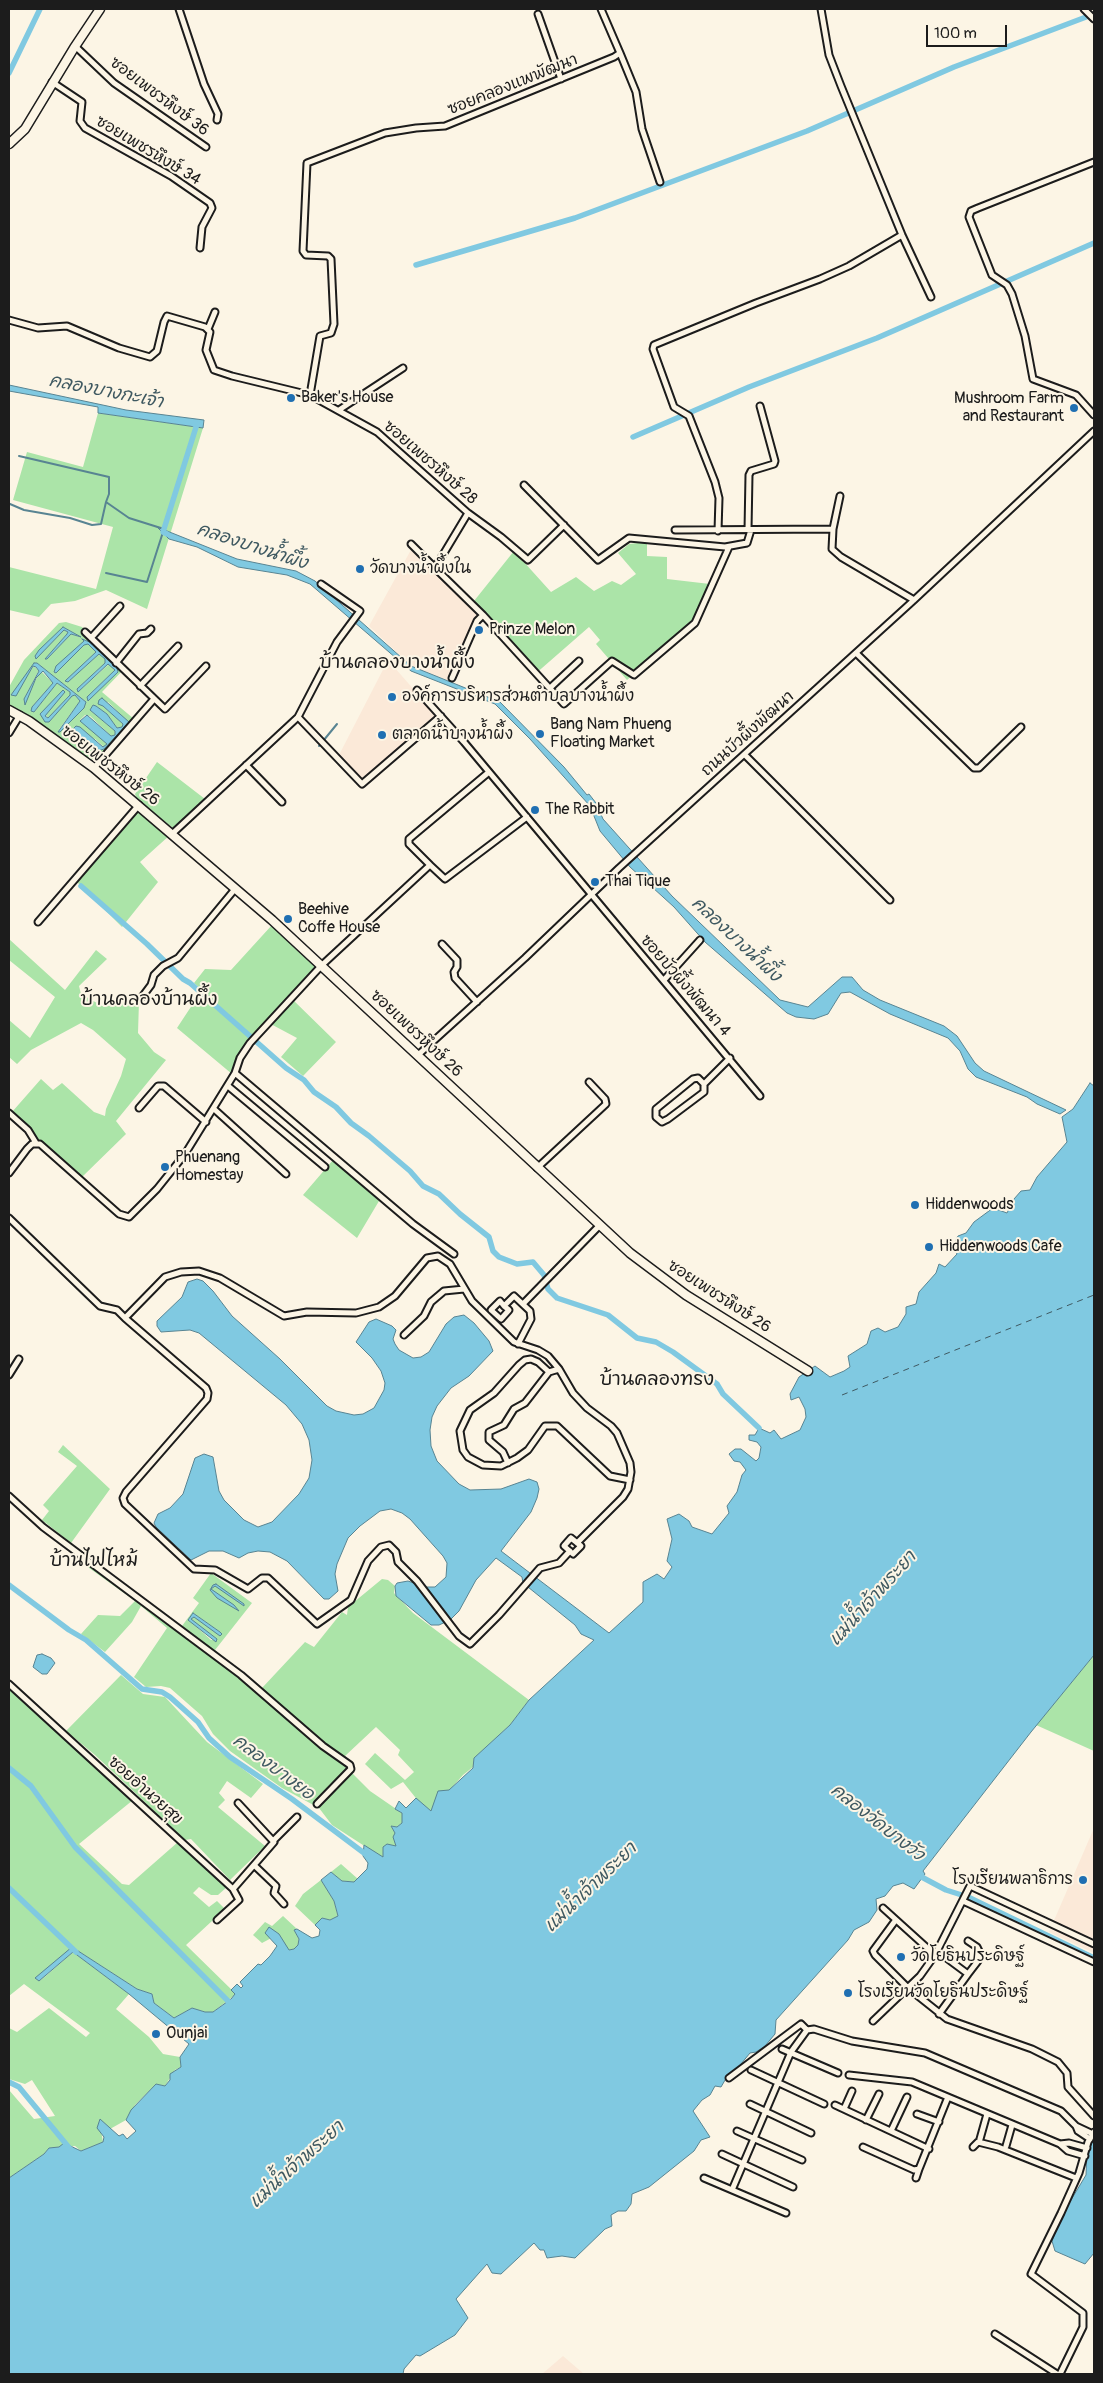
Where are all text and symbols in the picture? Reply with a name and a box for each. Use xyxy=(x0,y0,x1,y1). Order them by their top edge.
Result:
scale bar xyxy=(928,15,1009,47)
text: 100 m xyxy=(934,24,977,43)
street label: ซอยคลองแพพัฒนา xyxy=(445,50,581,120)
street label: ซอยเพชรหึงษ์ 36 xyxy=(106,53,212,141)
street label: ซอยเพชรหึงษ์ 34 xyxy=(92,112,204,190)
water label: คลองบางกะเจ้า xyxy=(47,370,165,414)
place label: Baker's House xyxy=(301,388,393,408)
place label: Mushroom Farm and Restaurant xyxy=(954,389,1064,427)
marker: Baker's House xyxy=(285,392,297,404)
marker: Mushroom Farm and Restaurant xyxy=(1068,402,1080,414)
street label: ซอยเพชรหึงษ์ 28 xyxy=(379,417,481,509)
water label: คลองบางน้ำผึ้ง xyxy=(194,519,310,575)
place label: วัดบางน้ำผึ้งใน xyxy=(370,559,471,579)
marker: วัดบางน้ำผึ้งใน xyxy=(354,563,366,575)
place label: Prinze Melon xyxy=(489,620,575,640)
marker: Prinze Melon xyxy=(473,624,485,636)
district label: บ้านคลองบางน้ำผึ้ง xyxy=(319,652,475,674)
place label: องค์การบริหารส่วนตำบลบางน้ำผึ้ง xyxy=(402,687,634,707)
street label: ถนนบัวผึ้งพัฒนา xyxy=(698,687,798,781)
marker: องค์การบริหารส่วนตำบลบางน้ำผึ้ง xyxy=(386,691,398,703)
place label: Bang Nam Phueng Floating Market xyxy=(550,715,672,753)
street label: ซอยเพชรหึงษ์ 26 xyxy=(57,722,163,810)
place label: ตลาดน้ำบางน้ำผึ้ง xyxy=(392,725,513,745)
marker: Bang Nam Phueng Floating Market xyxy=(534,728,546,740)
marker: ตลาดน้ำบางน้ำผึ้ง xyxy=(376,729,388,741)
place label: The Rabbit xyxy=(545,800,614,820)
marker: The Rabbit xyxy=(529,804,541,816)
place label: Thai Tique xyxy=(605,872,670,892)
marker: Thai Tique xyxy=(589,876,601,888)
water label: คลองบางน้ำผึ้ง xyxy=(687,893,785,987)
place label: Beehive Coffe House xyxy=(298,900,380,938)
marker: Beehive Coffe House xyxy=(282,913,294,925)
street label: ซอยบัวผึ้งพัฒนา 4 xyxy=(636,931,734,1041)
street label: ซอยเพชรหึงษ์ 26 xyxy=(366,986,466,1082)
district label: บ้านคลองบ้านผึ้ง xyxy=(80,989,218,1011)
place label: Phuenang Homestay xyxy=(175,1148,243,1186)
marker: Phuenang Homestay xyxy=(159,1161,171,1173)
place label: Hiddenwoods xyxy=(925,1195,1013,1215)
marker: Hiddenwoods xyxy=(909,1199,921,1211)
place label: Hiddenwoods Cafe xyxy=(939,1237,1062,1257)
marker: Hiddenwoods Cafe xyxy=(923,1241,935,1253)
street label: ซอยเพชรหึงษ์ 26 xyxy=(664,1256,774,1338)
district label: บ้านคลองทรง xyxy=(600,1369,714,1391)
water label: แม่น้ำเจ้าพระยา xyxy=(825,1547,921,1651)
district label: บ้านไฟไหม้ xyxy=(50,1550,138,1572)
water label: คลองบางยอ xyxy=(228,1731,318,1805)
street label: ซอยอำนวยสุข xyxy=(104,1753,186,1829)
water label: คลองวัดบางวัว xyxy=(826,1780,928,1866)
water label: แม่น้ำเจ้าพระยา xyxy=(540,1839,642,1937)
place label: โรงเรียนพลาธิการ xyxy=(952,1870,1073,1890)
marker: โรงเรียนพลาธิการ xyxy=(1077,1874,1089,1886)
place label: วัดโยธินประดิษฐ์ xyxy=(911,1947,1025,1967)
marker: วัดโยธินประดิษฐ์ xyxy=(895,1951,907,1963)
place label: โรงเรียนวัดโยธินประดิษฐ์ xyxy=(858,1983,1028,2003)
marker: โรงเรียนวัดโยธินประดิษฐ์ xyxy=(842,1987,854,1999)
place label: Ounjai xyxy=(166,2024,207,2044)
marker: Ounjai xyxy=(150,2028,162,2040)
water label: แม่น้ำเจ้าพระยา xyxy=(245,2117,349,2213)

